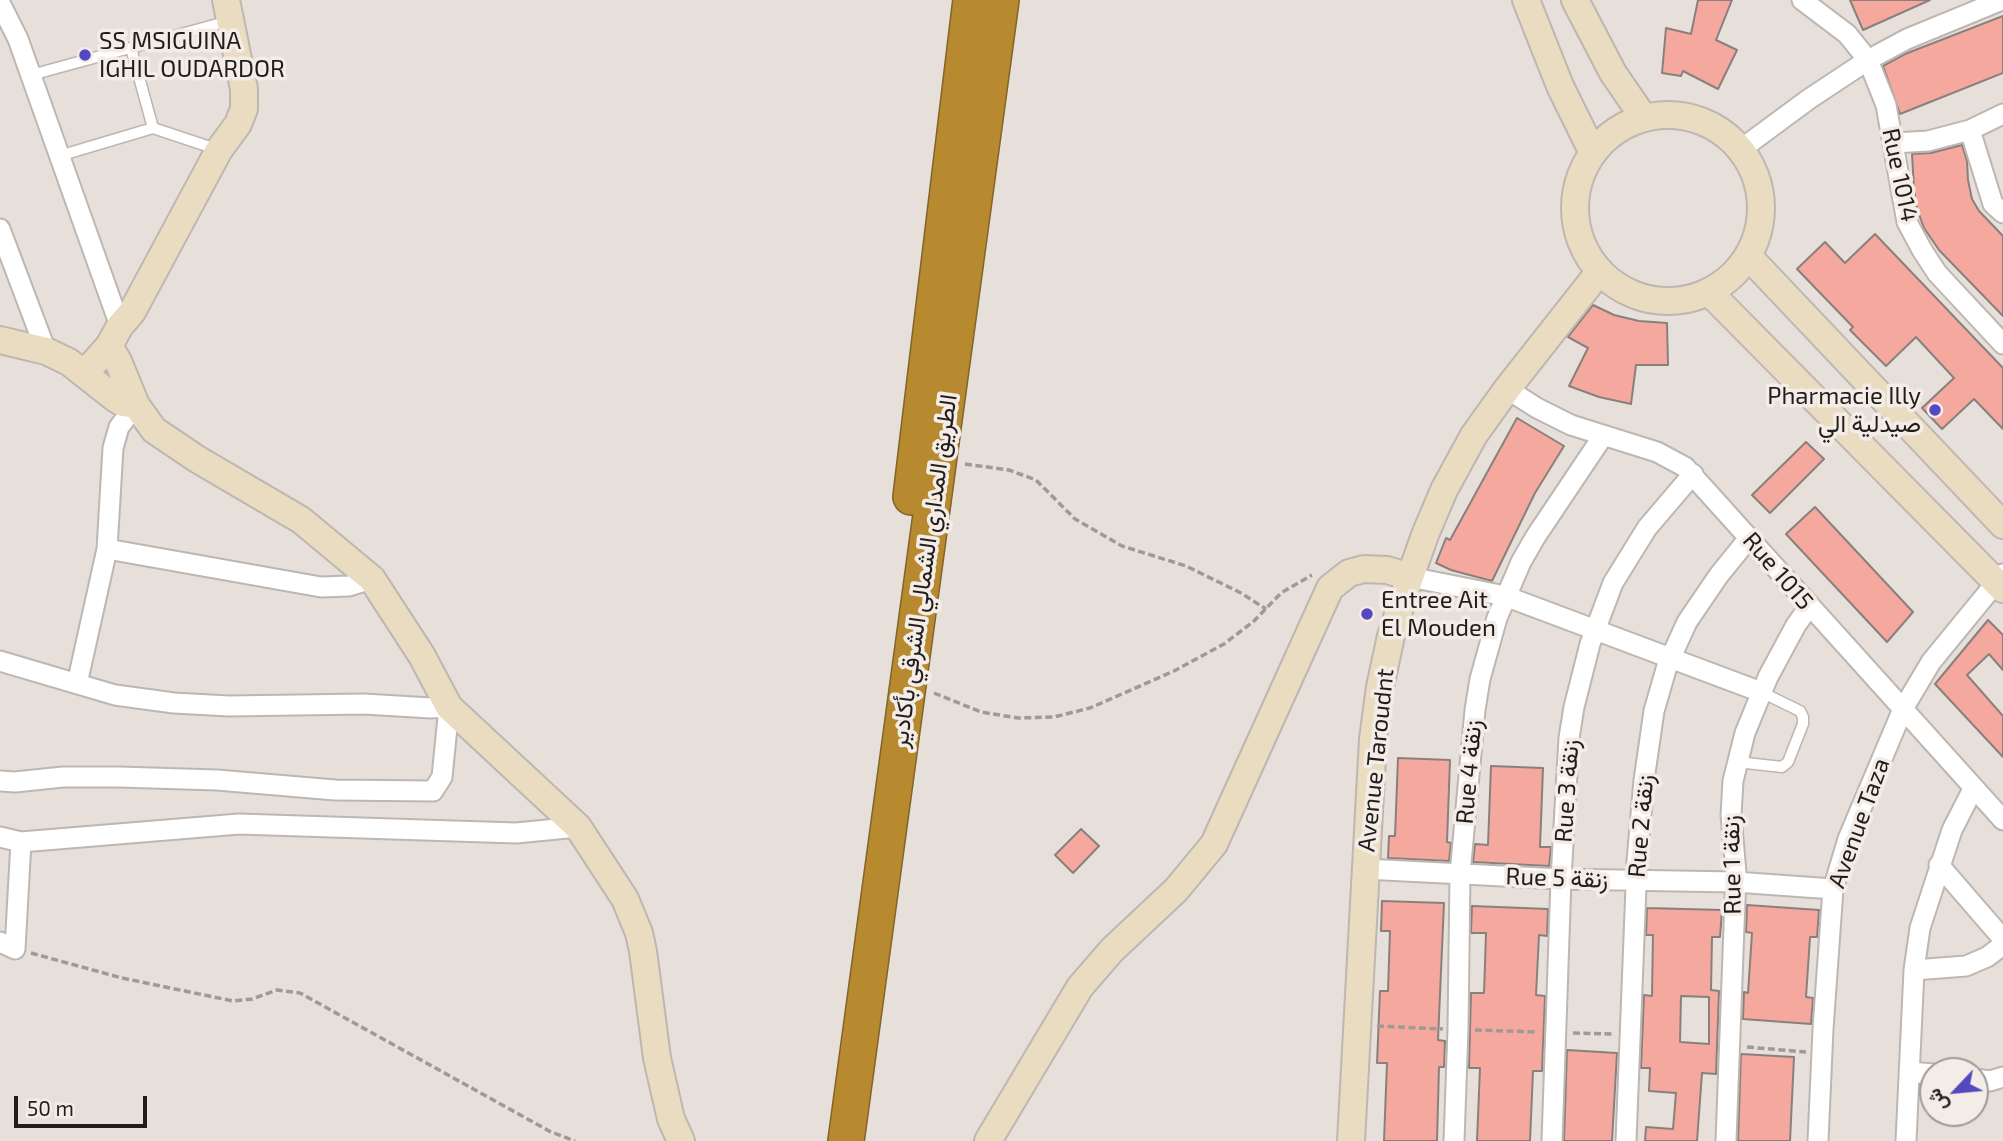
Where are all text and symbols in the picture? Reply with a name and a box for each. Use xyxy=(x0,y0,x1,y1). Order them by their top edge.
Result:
place label: SS MSIGUINA IGHIL OUDARDOR xyxy=(99,27,285,83)
marker: SS MSIGUINA IGHIL OUDARDOR xyxy=(77,47,93,63)
street label: Rue 1014 xyxy=(1876,126,1924,224)
place label: Pharmacie Illy صيدلية الي xyxy=(1767,382,1921,438)
street label: الطريق المداري الشمالي الشرقي بأكادير xyxy=(885,392,963,750)
marker: Pharmacie Illy صيدلية الي xyxy=(1927,402,1943,418)
street label: Rue 1015 xyxy=(1737,526,1819,616)
place label: Entree Ait El Mouden xyxy=(1381,586,1496,642)
marker: Entree Ait El Mouden xyxy=(1359,606,1375,622)
street label: Avenue Taroudnt xyxy=(1352,667,1400,853)
street label: Rue 4 زنقة xyxy=(1450,719,1488,825)
street label: Rue 3 زنقة xyxy=(1549,738,1585,844)
street label: Avenue Taza xyxy=(1822,754,1896,892)
street label: Rue 2 زنقة xyxy=(1622,773,1660,879)
street label: Rue 1 زنقة xyxy=(1717,815,1747,915)
street label: Rue 5 زنقة xyxy=(1505,862,1609,894)
north arrow xyxy=(1919,1057,1989,1127)
scale bar xyxy=(18,1082,150,1126)
text: ش xyxy=(1921,1085,1952,1116)
text: 50 m xyxy=(27,1095,74,1120)

